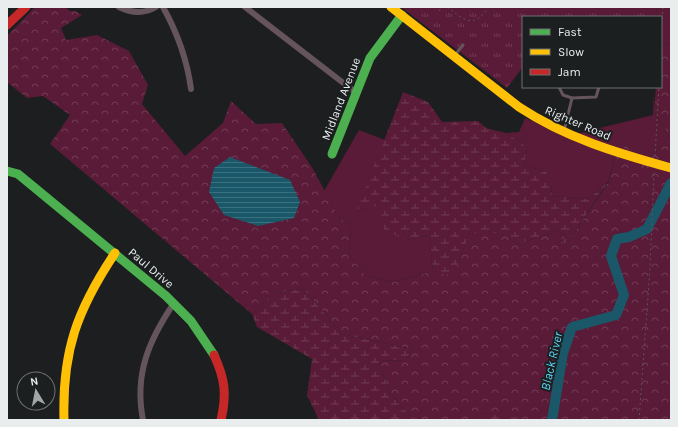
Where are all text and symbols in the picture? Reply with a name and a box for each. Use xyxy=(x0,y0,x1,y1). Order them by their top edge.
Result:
legend xyxy=(522,16,662,88)
text: Fast xyxy=(558,25,582,39)
text: Slow xyxy=(558,45,584,59)
street label: Midland Avenue xyxy=(319,56,363,142)
text: Jam xyxy=(558,65,581,79)
street label: Righter Road xyxy=(543,103,613,143)
street label: Paul Drive xyxy=(126,245,176,291)
water label: Black River xyxy=(537,330,566,392)
north arrow xyxy=(16,371,56,411)
text: N xyxy=(29,375,39,389)

